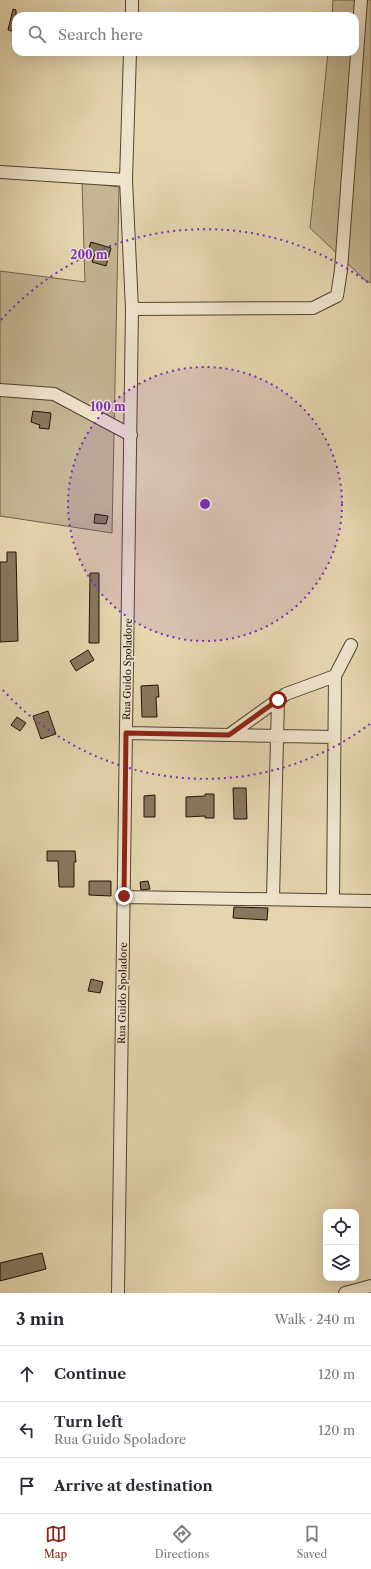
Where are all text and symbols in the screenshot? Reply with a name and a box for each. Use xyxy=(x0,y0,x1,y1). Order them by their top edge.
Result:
search box xyxy=(12,12,359,56)
icon: search xyxy=(26,23,48,45)
text: Search here xyxy=(58,25,143,44)
text: 200 m xyxy=(70,247,108,262)
text: 100 m xyxy=(90,399,126,414)
centre of rings xyxy=(198,497,212,511)
street label: Rua Guido Spoladore xyxy=(120,618,135,720)
route start xyxy=(269,691,287,709)
route end xyxy=(115,887,133,905)
street label: Rua Guido Spoladore xyxy=(115,942,130,1044)
map controls xyxy=(323,1209,359,1281)
button: locate xyxy=(323,1209,359,1245)
button: layers xyxy=(323,1245,359,1281)
text: 3 min xyxy=(16,1309,65,1329)
text: Walk · 240 m xyxy=(275,1311,355,1327)
icon: ahead xyxy=(16,1363,38,1385)
text: Continue xyxy=(54,1364,126,1383)
text: 120 m xyxy=(318,1366,355,1382)
text: Turn left xyxy=(54,1412,123,1431)
icon: left xyxy=(16,1419,38,1441)
text: 120 m xyxy=(318,1422,355,1438)
text: Rua Guido Spoladore xyxy=(54,1431,186,1447)
icon: arrive xyxy=(16,1475,38,1497)
text: Arrive at destination xyxy=(54,1476,213,1495)
tab: Map xyxy=(44,1523,67,1561)
tab: Directions xyxy=(155,1523,209,1561)
tab: Saved xyxy=(297,1523,327,1561)

